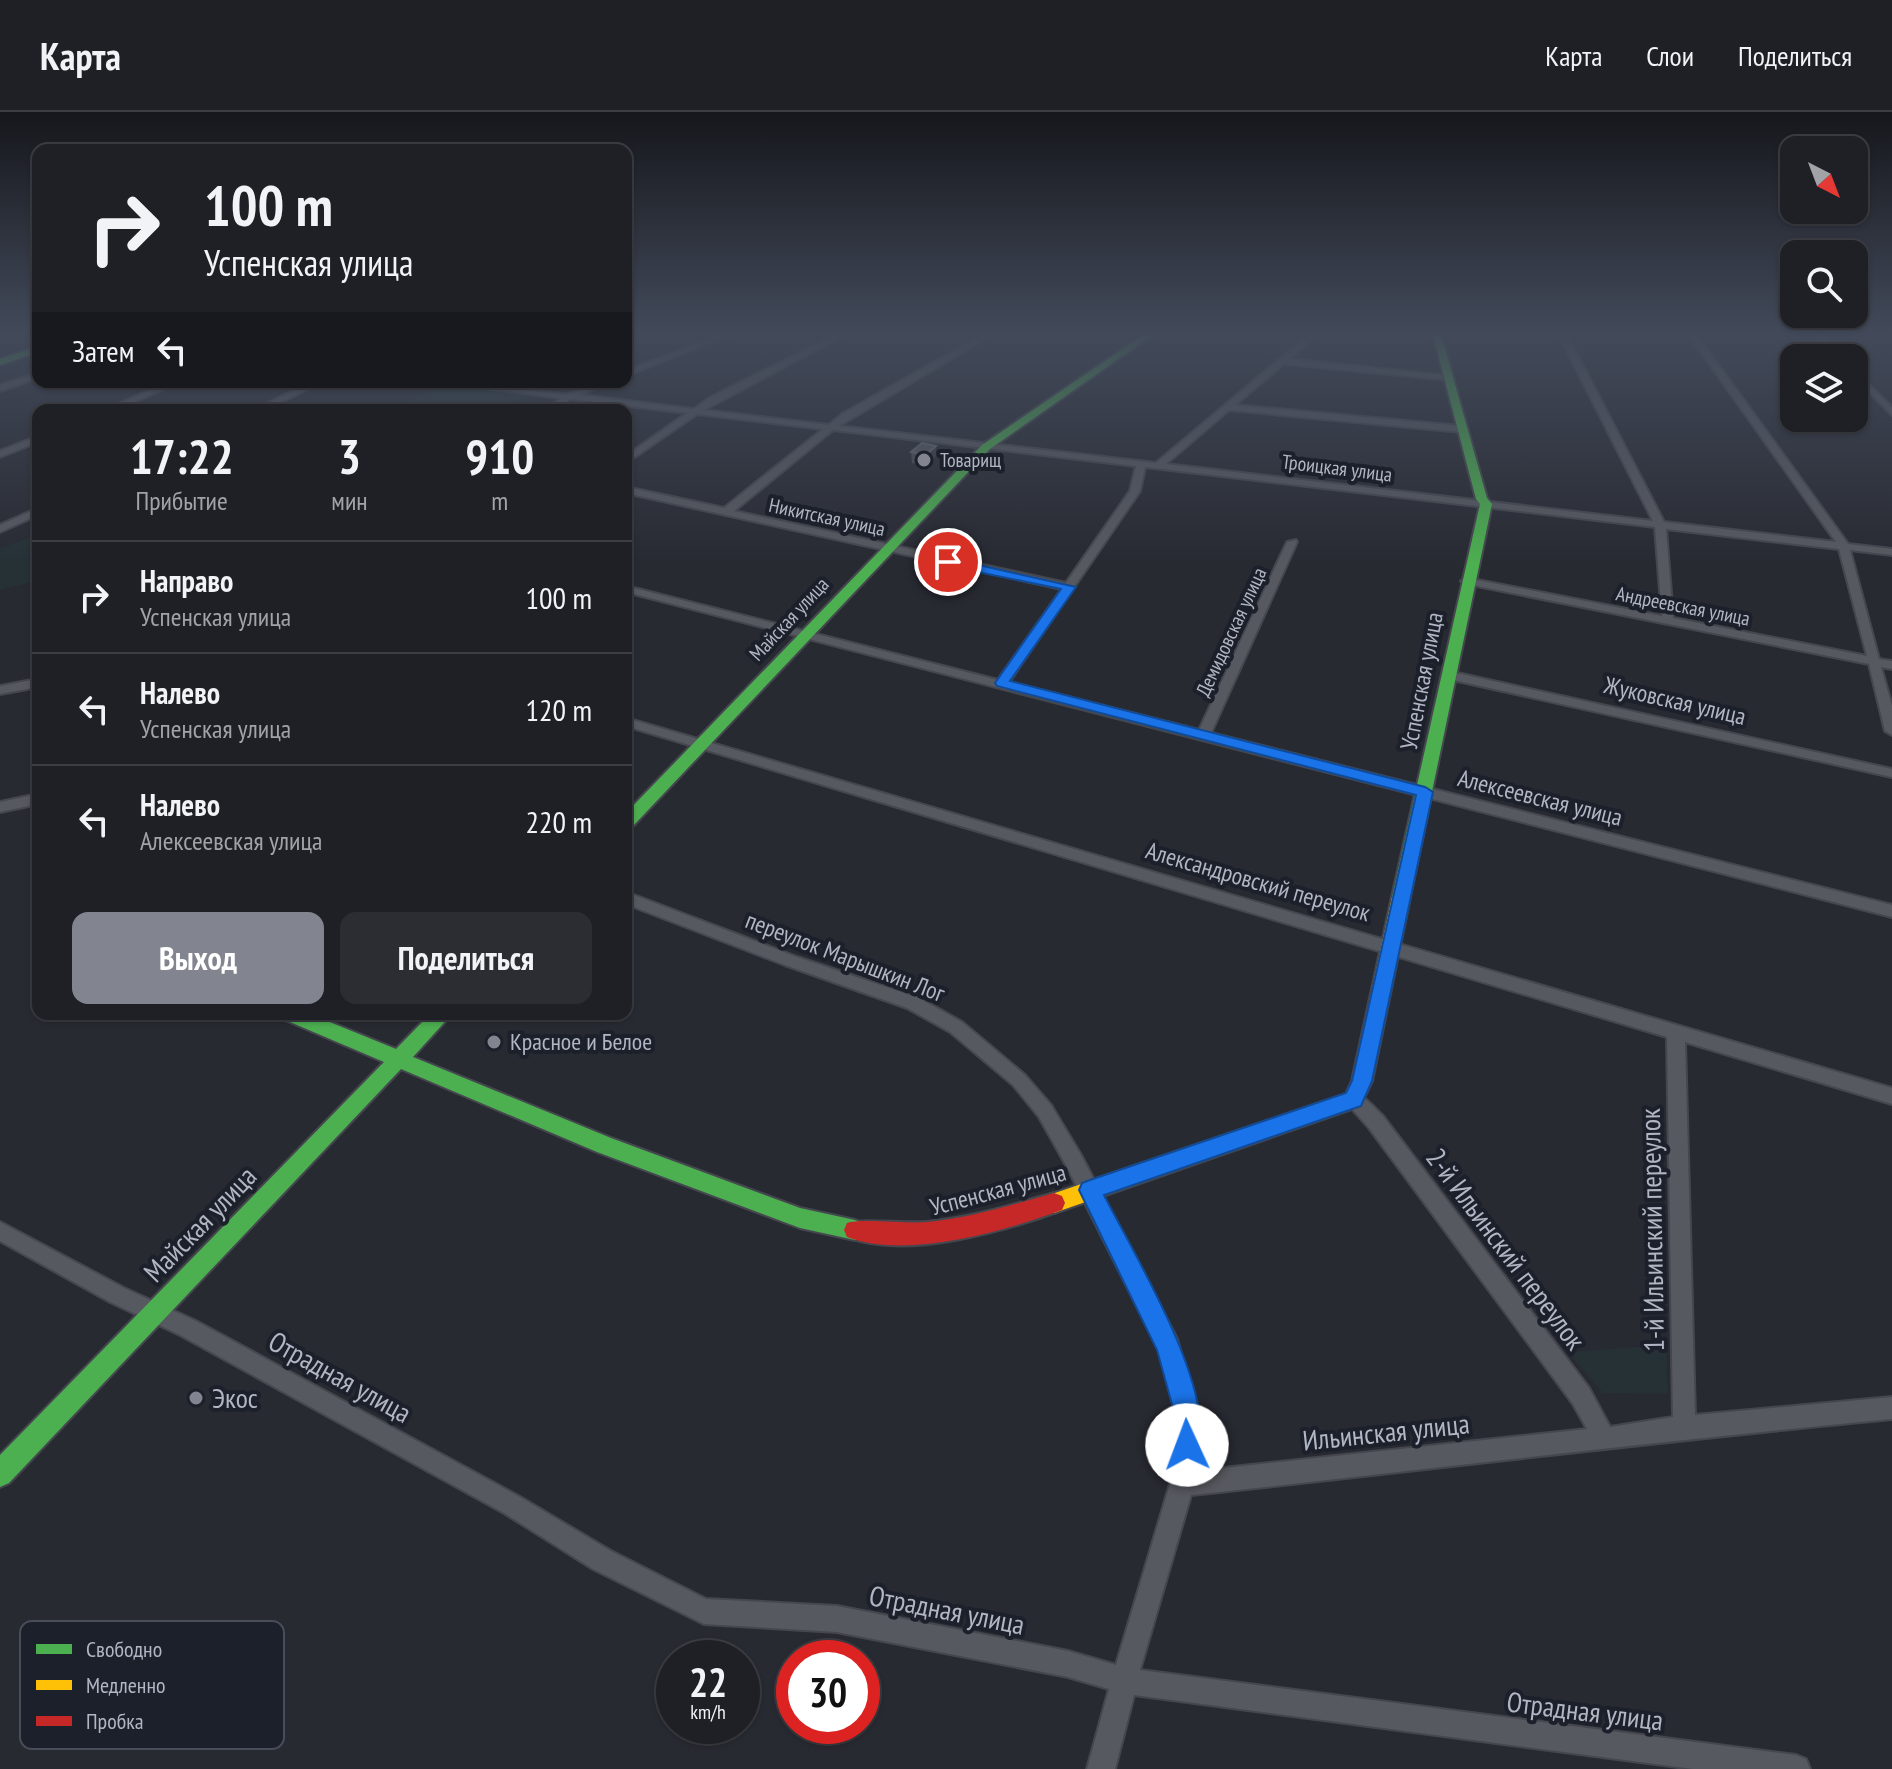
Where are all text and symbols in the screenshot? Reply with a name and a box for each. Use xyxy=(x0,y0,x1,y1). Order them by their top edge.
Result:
text: Карта xyxy=(40,31,121,80)
text: Карта xyxy=(1545,37,1602,74)
text: Слои xyxy=(1646,37,1694,74)
text: Поделиться xyxy=(1738,37,1852,74)
north arrow xyxy=(1780,136,1868,224)
map controls xyxy=(1780,136,1868,432)
text: 100 m xyxy=(204,169,333,241)
icon: right xyxy=(72,176,176,280)
text: Успенская улица xyxy=(204,239,413,286)
button: search xyxy=(1780,240,1868,328)
icon: left xyxy=(150,328,194,372)
text: Затем xyxy=(72,331,134,370)
button: layers xyxy=(1780,344,1868,432)
text: 17:22 xyxy=(130,425,234,487)
text: 3 xyxy=(338,425,361,487)
text: 910 xyxy=(465,425,534,487)
place label: Товарищ xyxy=(940,447,1001,473)
street label: Троицкая улица xyxy=(1280,448,1394,488)
marker: Товарищ xyxy=(915,451,933,469)
text: Прибытие xyxy=(136,484,228,517)
text: мин xyxy=(331,484,368,517)
text: m xyxy=(491,484,508,517)
street label: Никитская улица xyxy=(767,492,887,542)
pin xyxy=(914,528,982,596)
icon: arrive xyxy=(926,540,970,584)
text: Направо xyxy=(140,561,233,600)
street label: Демидовская улица xyxy=(1190,563,1272,701)
street label: Майская улица xyxy=(744,572,834,666)
icon: right xyxy=(72,575,116,619)
text: 100 m xyxy=(526,578,592,617)
street label: Андреевская улица xyxy=(1614,580,1752,632)
text: Успенская улица xyxy=(140,600,291,633)
street label: Успенская улица xyxy=(1393,609,1450,752)
street label: Жуковская улица xyxy=(1600,669,1749,732)
text: Налево xyxy=(140,673,220,712)
icon: left xyxy=(72,687,116,731)
text: 120 m xyxy=(526,690,592,729)
text: Успенская улица xyxy=(140,712,291,745)
street label: Алексеевская улица xyxy=(1455,762,1626,833)
text: Налево xyxy=(140,785,220,824)
icon: left xyxy=(72,799,116,843)
text: 220 m xyxy=(526,802,592,841)
text: Алексеевская улица xyxy=(140,824,322,857)
street label: Александровский переулок xyxy=(1142,835,1375,929)
street label: переулок Марышкин Лог xyxy=(741,904,950,1009)
button: Выход xyxy=(72,912,324,1004)
button: Поделиться xyxy=(340,912,592,1004)
place label: Красное и Белое xyxy=(510,1026,652,1057)
marker: Красное и Белое xyxy=(485,1033,503,1051)
street label: 1-й Ильинский переулок xyxy=(1631,1108,1672,1352)
street label: 2-й Ильинский переулок xyxy=(1418,1140,1595,1357)
street label: Успенская улица xyxy=(926,1156,1069,1223)
street label: Майская улица xyxy=(135,1158,264,1290)
street label: Отрадная улица xyxy=(262,1322,418,1431)
place label: Экос xyxy=(212,1379,258,1416)
marker: Экос xyxy=(187,1389,205,1407)
position arrow xyxy=(1145,1403,1229,1487)
street label: Ильинская улица xyxy=(1301,1404,1471,1459)
street label: Отрадная улица xyxy=(866,1576,1028,1643)
legend xyxy=(20,1621,284,1749)
text: Свободно xyxy=(86,1635,162,1663)
speed limit sign: 30 xyxy=(776,1640,880,1744)
text: 22 xyxy=(689,1656,727,1708)
text: Медленно xyxy=(86,1671,165,1699)
street label: Отрадная улица xyxy=(1505,1683,1665,1738)
text: km/h xyxy=(690,1699,726,1725)
text: Пробка xyxy=(86,1707,143,1735)

